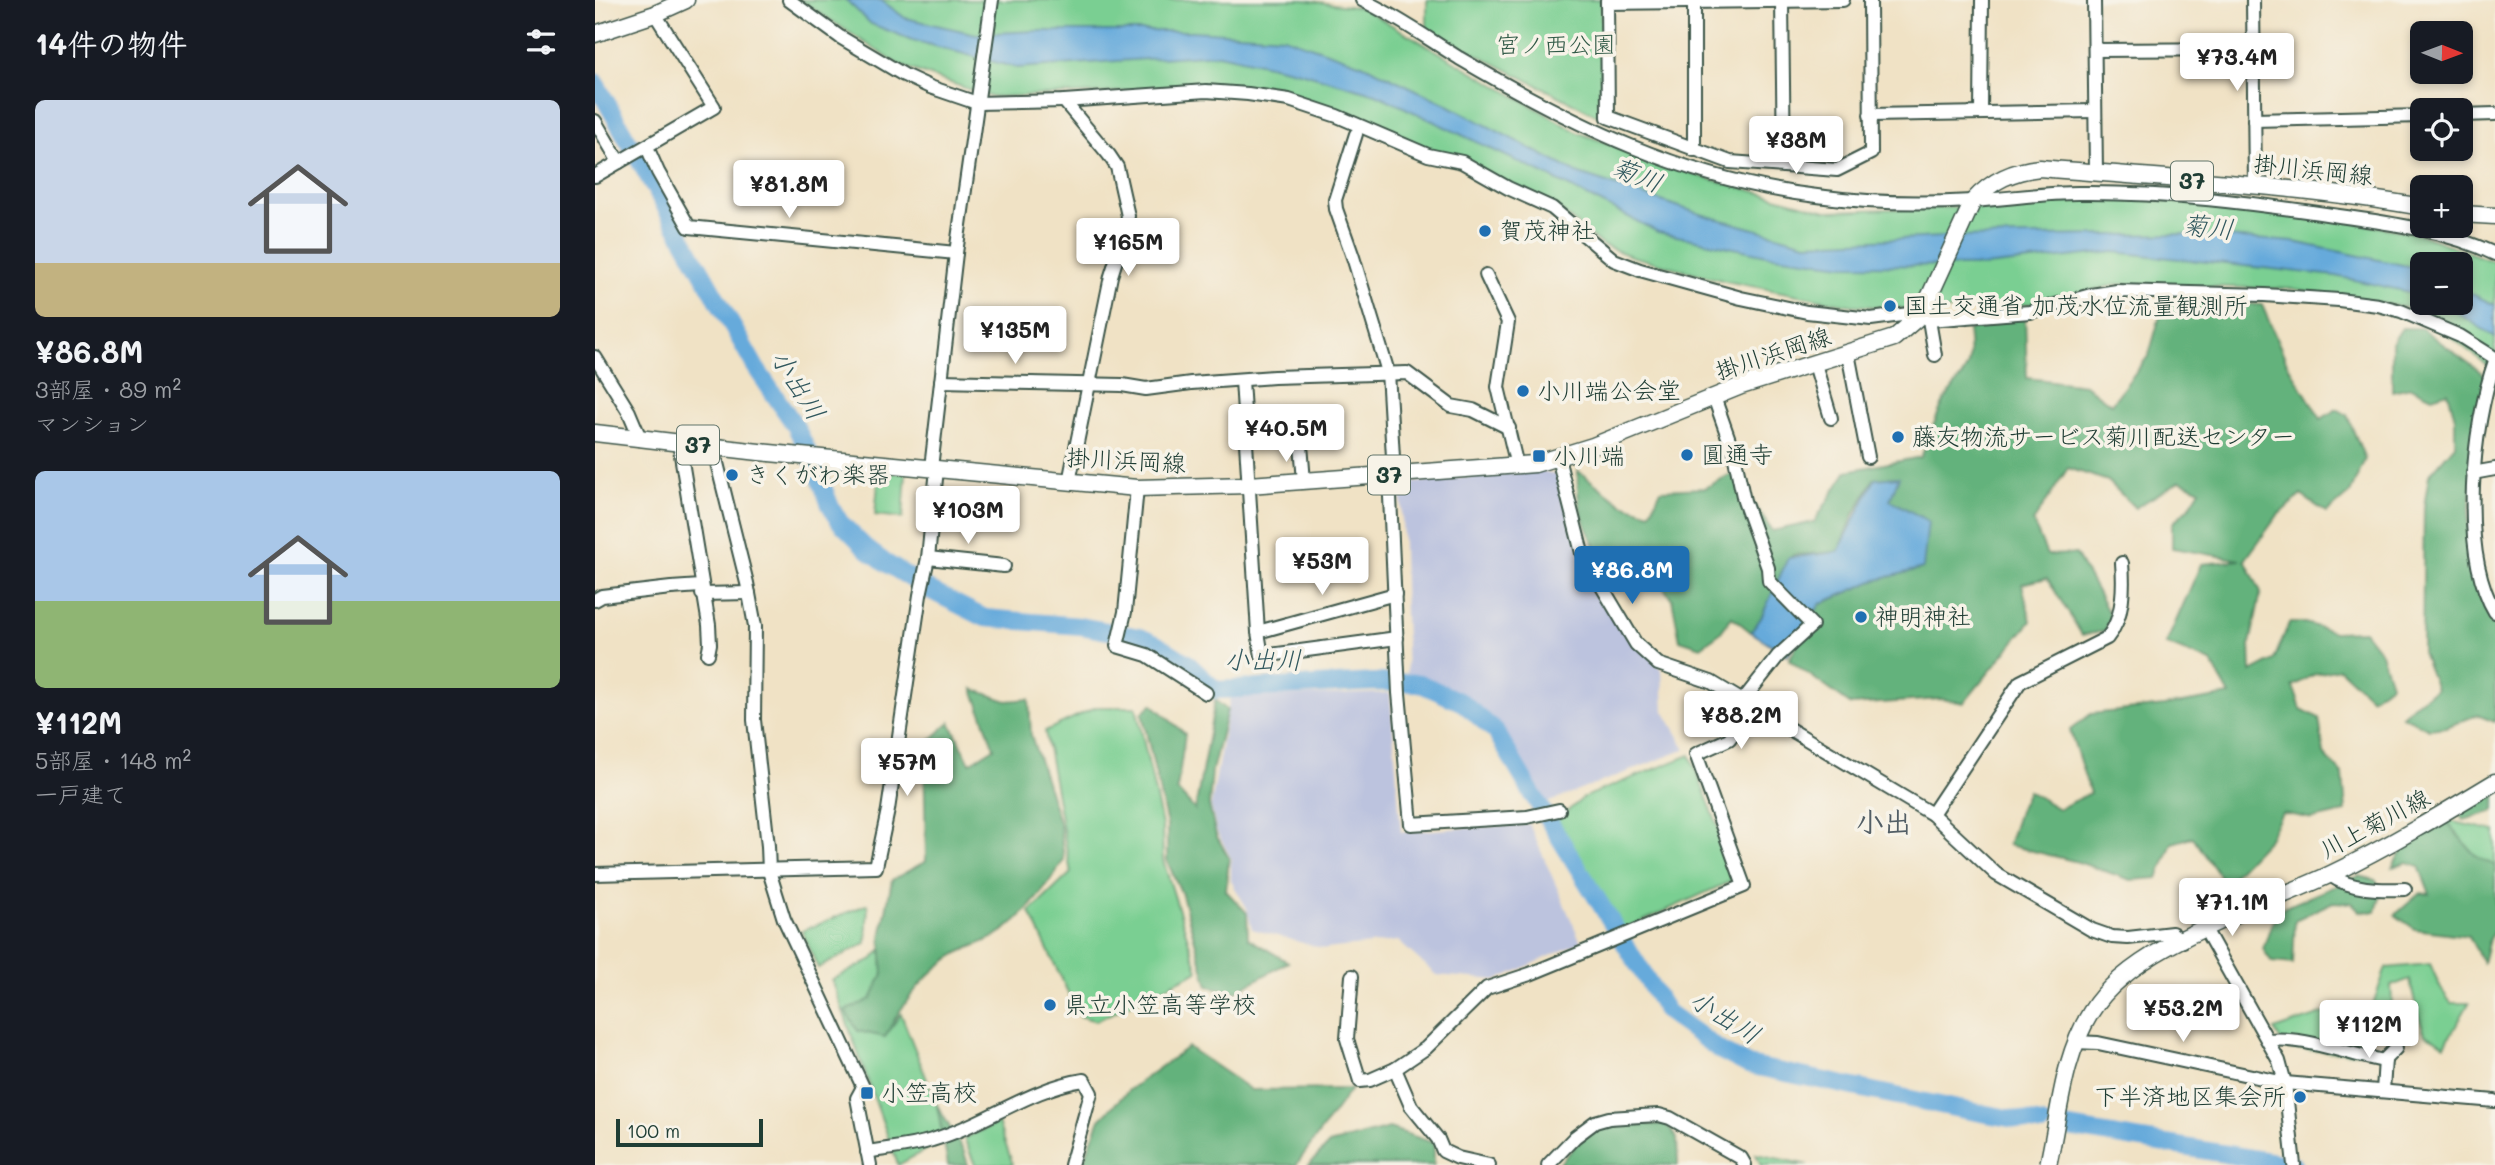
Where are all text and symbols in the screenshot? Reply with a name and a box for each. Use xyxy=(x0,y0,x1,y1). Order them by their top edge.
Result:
north arrow xyxy=(2410,21,2473,84)
map controls xyxy=(2410,21,2473,315)
text: 14件の物件 xyxy=(35,23,187,63)
icon: filters xyxy=(522,23,560,61)
park label: 宮ノ西公園 xyxy=(1496,28,1616,59)
pin: ¥73.4M xyxy=(2180,34,2294,93)
text: ¥73.4M xyxy=(2196,41,2278,71)
button: locate xyxy=(2410,98,2473,161)
pin: ¥38M xyxy=(1755,116,1837,176)
text: ¥38M xyxy=(1765,124,1827,154)
icon: home xyxy=(235,146,361,272)
street label: 掛川浜岡線 xyxy=(2252,147,2374,190)
water label: 菊川 xyxy=(1607,149,1668,200)
pin: ¥81.8M xyxy=(732,160,846,220)
road number: 37 xyxy=(2171,162,2213,200)
text: ¥81.8M xyxy=(749,168,829,198)
button: + xyxy=(2410,175,2473,238)
water label: 菊川 xyxy=(2180,206,2236,246)
place label: 賀茂神社 xyxy=(1499,214,1595,245)
pin: ¥165M xyxy=(1079,218,1177,278)
marker: 賀茂神社 xyxy=(1477,223,1493,239)
text: ¥165M xyxy=(1092,226,1164,256)
button: − xyxy=(2410,252,2473,315)
place label: 国土交通省 加茂水位流量観測所 xyxy=(1904,289,2248,320)
marker: 国土交通省 加茂水位流量観測所 xyxy=(1882,298,1898,314)
pin: ¥135M xyxy=(966,306,1064,366)
text: ¥135M xyxy=(979,314,1051,344)
street label: 掛川浜岡線 xyxy=(1711,319,1834,386)
text: ¥86.8M xyxy=(35,331,144,371)
water label: 小出川 xyxy=(764,342,834,427)
text: 3部屋 · 89 m² xyxy=(35,374,181,404)
place label: 小川端公会堂 xyxy=(1537,374,1681,405)
marker: 小川端公会堂 xyxy=(1515,383,1531,399)
pin: ¥40.5M xyxy=(1229,405,1343,464)
text: マンション xyxy=(35,408,149,438)
text: ¥40.5M xyxy=(1244,412,1328,442)
place label: 藤友物流サービス菊川配送センター xyxy=(1912,420,2295,451)
road number: 37 xyxy=(677,426,719,464)
marker: 藤友物流サービス菊川配送センター xyxy=(1890,429,1906,445)
place label: 圓通寺 xyxy=(1701,438,1773,469)
place label: 小川端 xyxy=(1553,439,1625,470)
street label: 掛川浜岡線 xyxy=(1065,441,1187,478)
marker: 圓通寺 xyxy=(1679,447,1695,463)
marker: 小川端 xyxy=(1531,448,1547,464)
road number: 37 xyxy=(1368,456,1410,495)
place label: きくがわ楽器 xyxy=(746,458,890,489)
marker: きくがわ楽器 xyxy=(724,467,740,483)
pin: ¥103M xyxy=(919,486,1017,546)
text: ¥103M xyxy=(932,494,1004,524)
icon: home xyxy=(235,517,361,643)
pin: ¥53M xyxy=(1281,538,1363,597)
text: ¥53M xyxy=(1292,545,1352,575)
pin: ¥86.8M xyxy=(1575,546,1689,606)
text: ¥86.8M xyxy=(1590,554,1674,584)
place label: 神明神社 xyxy=(1875,600,1971,631)
marker: 神明神社 xyxy=(1853,609,1869,625)
water label: 小出川 xyxy=(1224,642,1302,676)
pin: ¥88.2M xyxy=(1684,692,1798,751)
text: ¥88.2M xyxy=(1700,699,1782,729)
text: ¥112M xyxy=(35,702,122,742)
pin: ¥57M xyxy=(866,738,948,798)
text: 5部屋 · 148 m² xyxy=(35,745,191,775)
text: ¥57M xyxy=(877,746,937,776)
text: 一戸建て xyxy=(35,779,127,809)
street label: 川上菊川線 xyxy=(2314,781,2435,865)
district label: 小出 xyxy=(1856,803,1912,839)
pin: ¥71.1M xyxy=(2175,878,2289,938)
text: ¥71.1M xyxy=(2195,886,2269,916)
water label: 小出川 xyxy=(1683,981,1768,1051)
pin: ¥53.2M xyxy=(2126,984,2240,1044)
place label: 県立小笠高等学校 xyxy=(1064,988,1256,1019)
text: ¥53.2M xyxy=(2143,992,2223,1022)
marker: 県立小笠高等学校 xyxy=(1042,997,1058,1013)
pin: ¥112M xyxy=(2320,1000,2418,1060)
text: ¥112M xyxy=(2336,1008,2402,1038)
place label: 小笠高校 xyxy=(881,1076,977,1107)
place label: 下半済地区集会所 xyxy=(2094,1080,2286,1111)
marker: 小笠高校 xyxy=(859,1085,875,1101)
marker: 下半済地区集会所 xyxy=(2292,1089,2308,1105)
scale bar xyxy=(616,1116,763,1148)
text: 100 m xyxy=(627,1118,680,1143)

